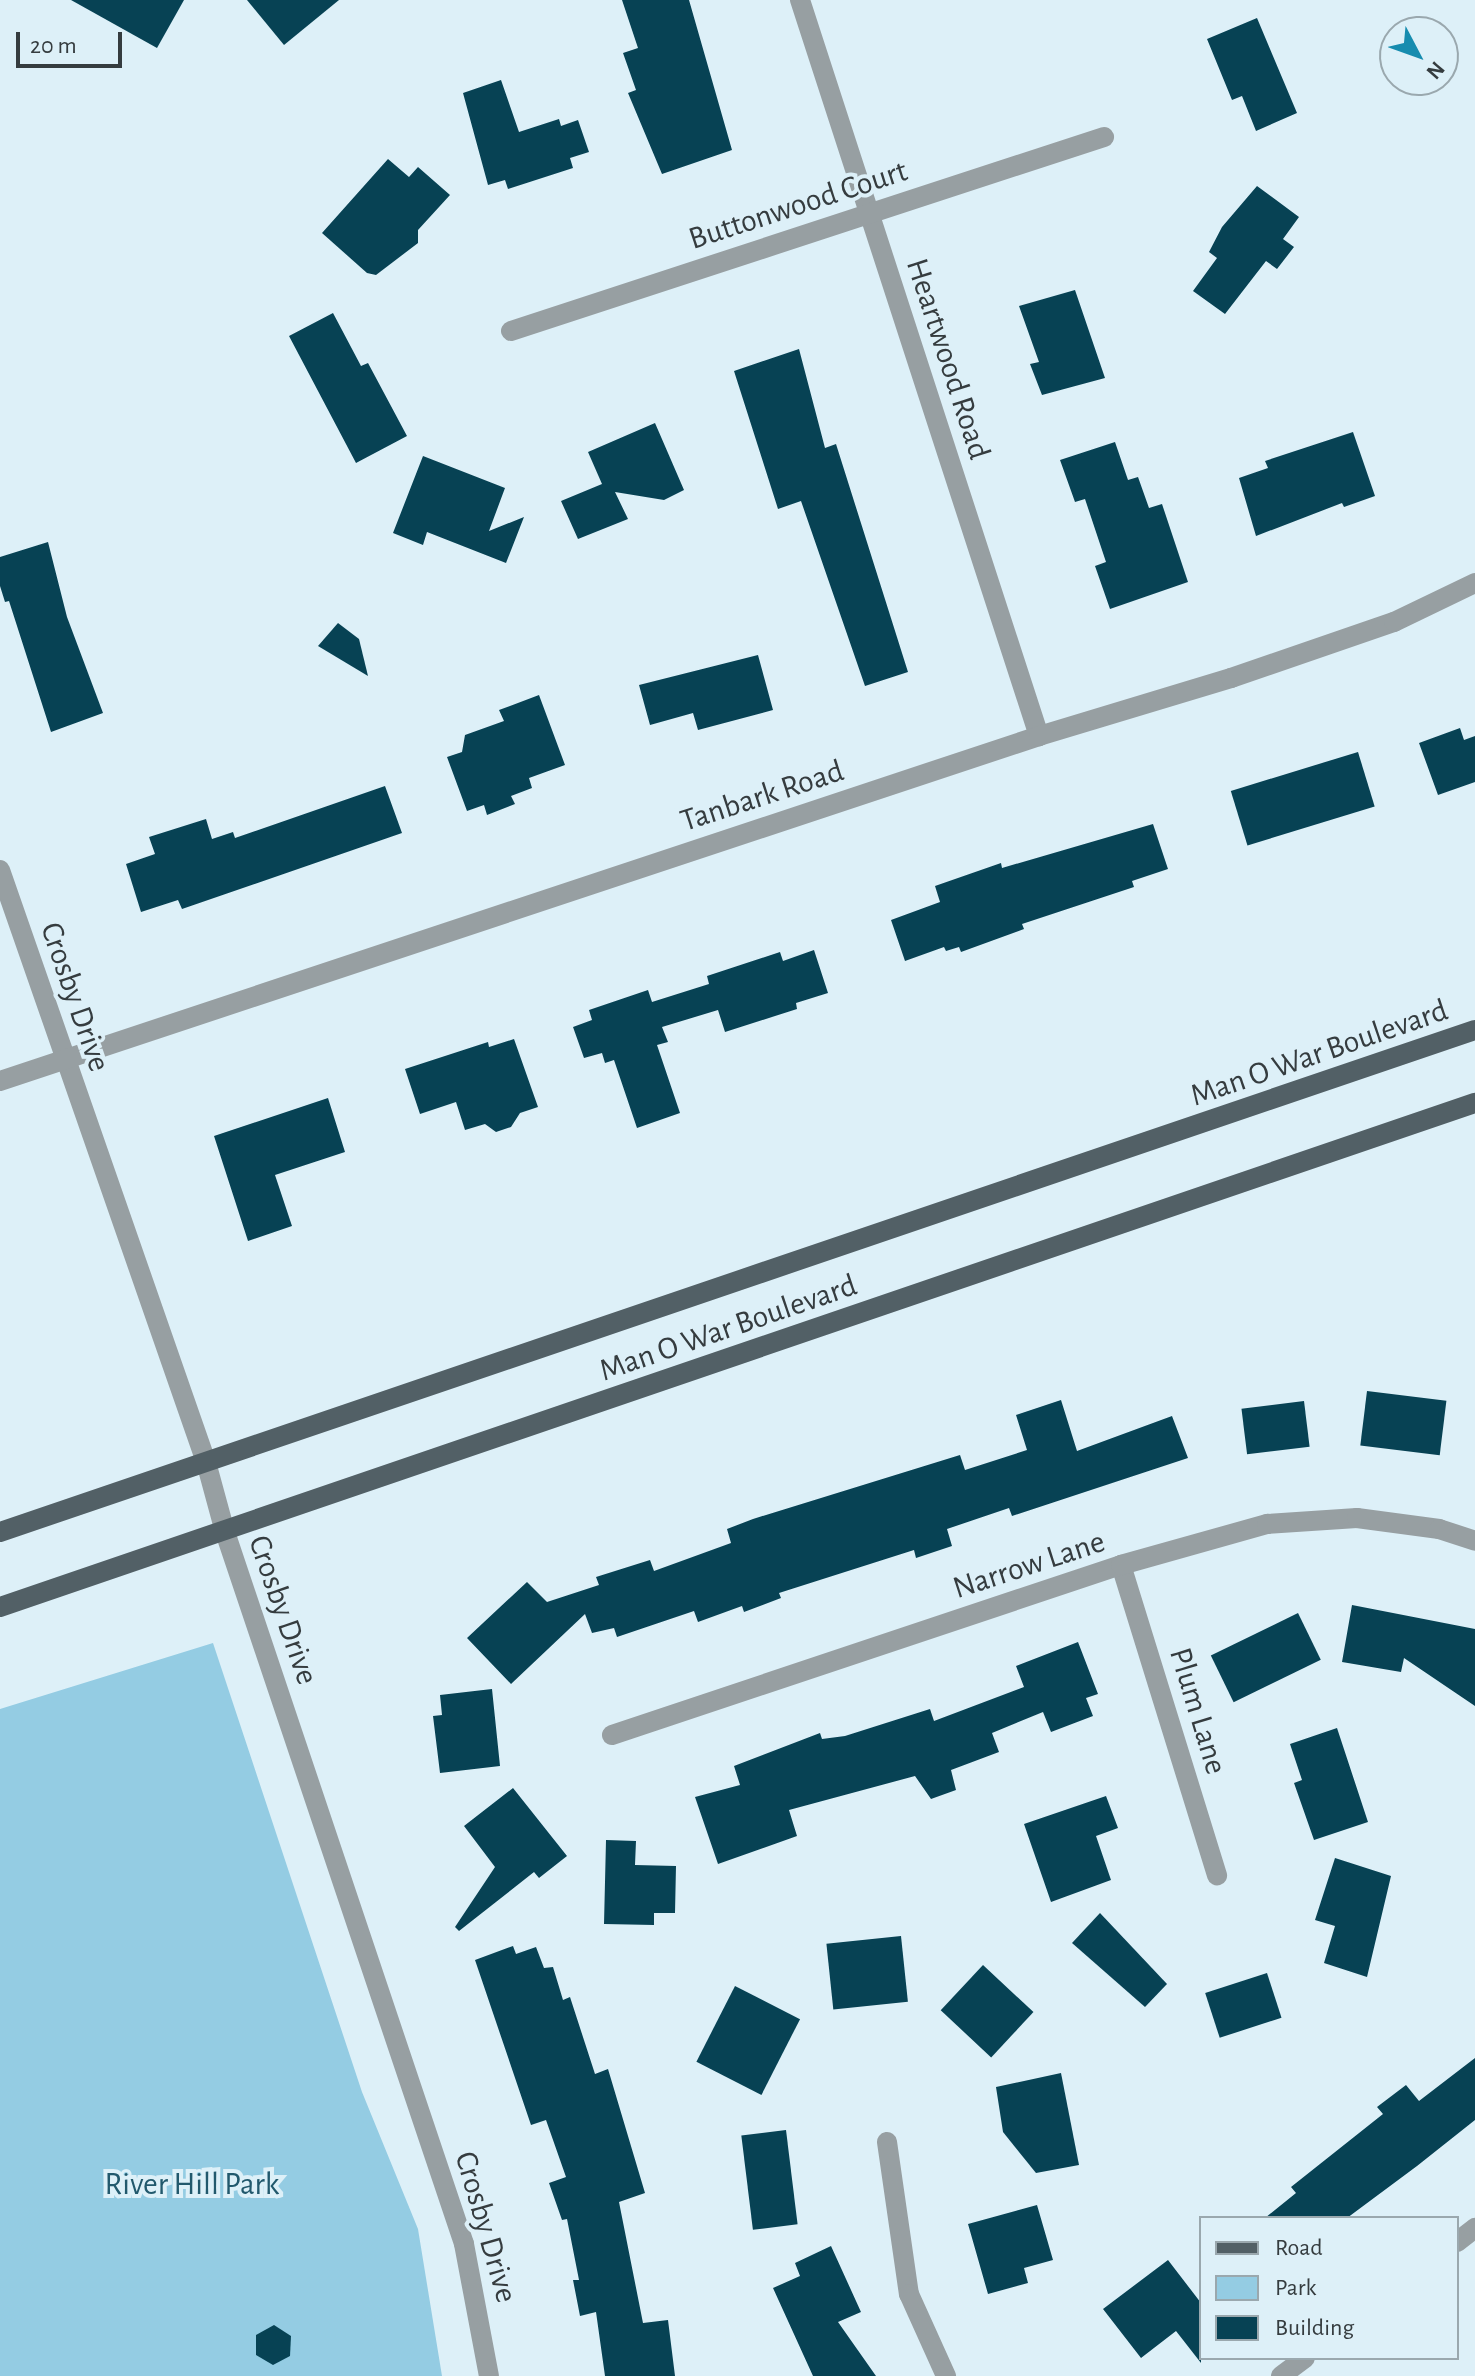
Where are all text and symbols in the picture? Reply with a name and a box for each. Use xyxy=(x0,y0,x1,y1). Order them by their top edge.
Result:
scale bar xyxy=(20,16,126,66)
north arrow xyxy=(1379,16,1459,96)
text: 20 m xyxy=(30,34,77,58)
text: N xyxy=(1422,57,1449,83)
street label: Buttonwood Court xyxy=(684,152,912,258)
street label: Heartwood Road xyxy=(897,254,999,464)
street label: Tanbark Road xyxy=(676,752,848,840)
street label: Crosby Drive xyxy=(32,917,118,1077)
street label: Man O War Boulevard xyxy=(1185,991,1453,1115)
street label: Man O War Boulevard xyxy=(594,1266,862,1390)
street label: Narrow Lane xyxy=(948,1522,1110,1608)
street label: Crosby Drive xyxy=(240,1530,326,1690)
street label: Plum Lane xyxy=(1161,1643,1235,1779)
street label: Crosby Drive xyxy=(446,2147,526,2307)
park label: River Hill Park xyxy=(105,2165,279,2203)
legend xyxy=(1199,2216,1459,2360)
text: Road xyxy=(1275,2236,1323,2260)
text: Park xyxy=(1275,2276,1316,2300)
text: Building xyxy=(1275,2316,1354,2340)

